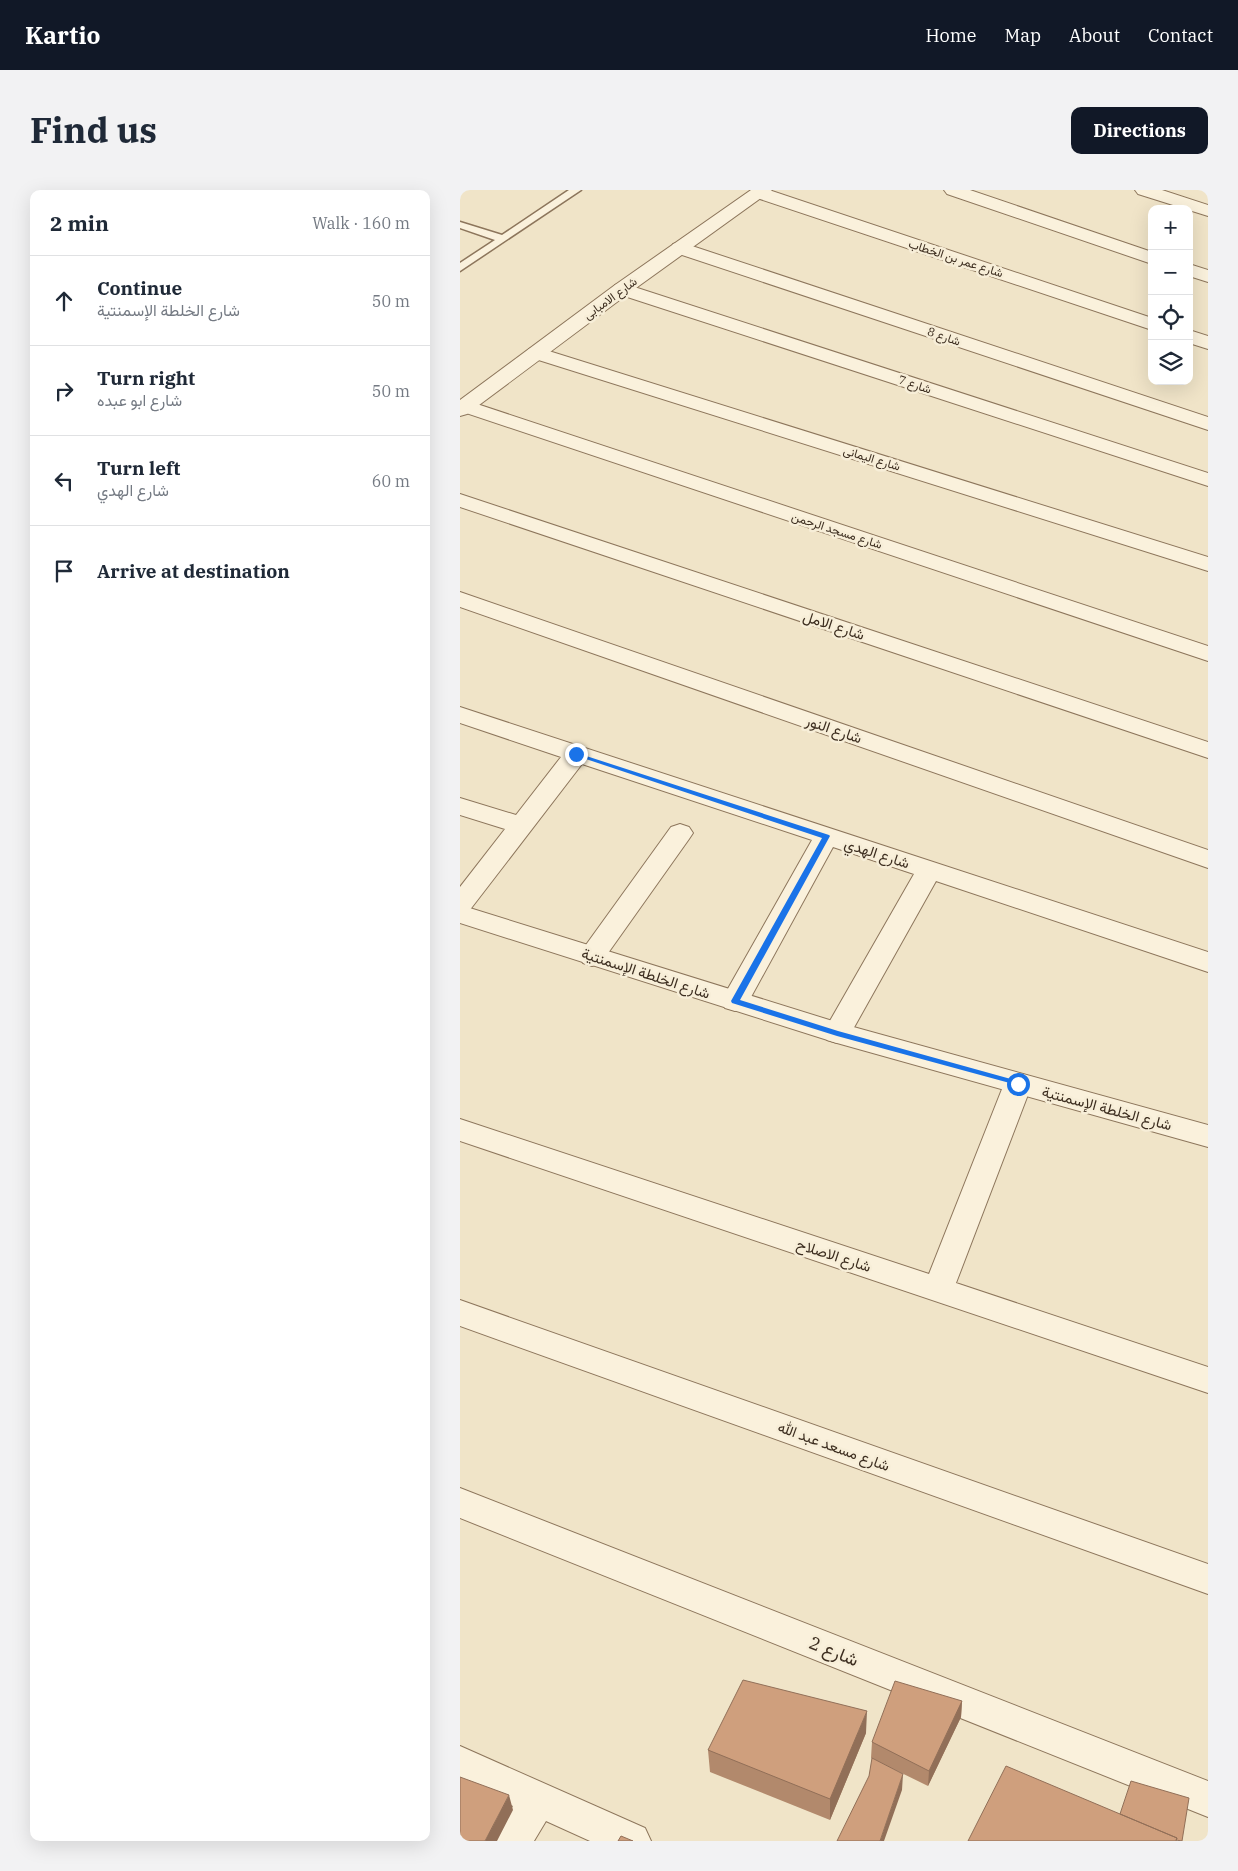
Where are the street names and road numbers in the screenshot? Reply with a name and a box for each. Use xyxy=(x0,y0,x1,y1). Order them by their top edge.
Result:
street label: شارع عمر بن الخطاب xyxy=(906,236,1005,282)
street label: شارع الامبابى xyxy=(580,274,641,324)
street label: شارع 8 xyxy=(925,323,963,351)
street label: شارع 7 xyxy=(896,372,934,398)
street label: شارع اليمانى xyxy=(841,442,902,476)
street label: شارع مسجد الرحمن xyxy=(789,508,884,554)
street label: شارع الامل xyxy=(800,606,867,646)
street label: شارع النور xyxy=(802,710,865,749)
street label: شارع الهدي xyxy=(841,834,912,876)
street label: شارع الخلطة الإسمنتية xyxy=(579,943,713,1005)
street label: شارع الخلطة الإسمنتية xyxy=(1039,1081,1174,1136)
street label: شارع الاصلاح xyxy=(794,1234,874,1278)
street label: شارع مسعد عبد الله xyxy=(775,1417,893,1477)
street label: شارع 2 xyxy=(806,1631,862,1672)

